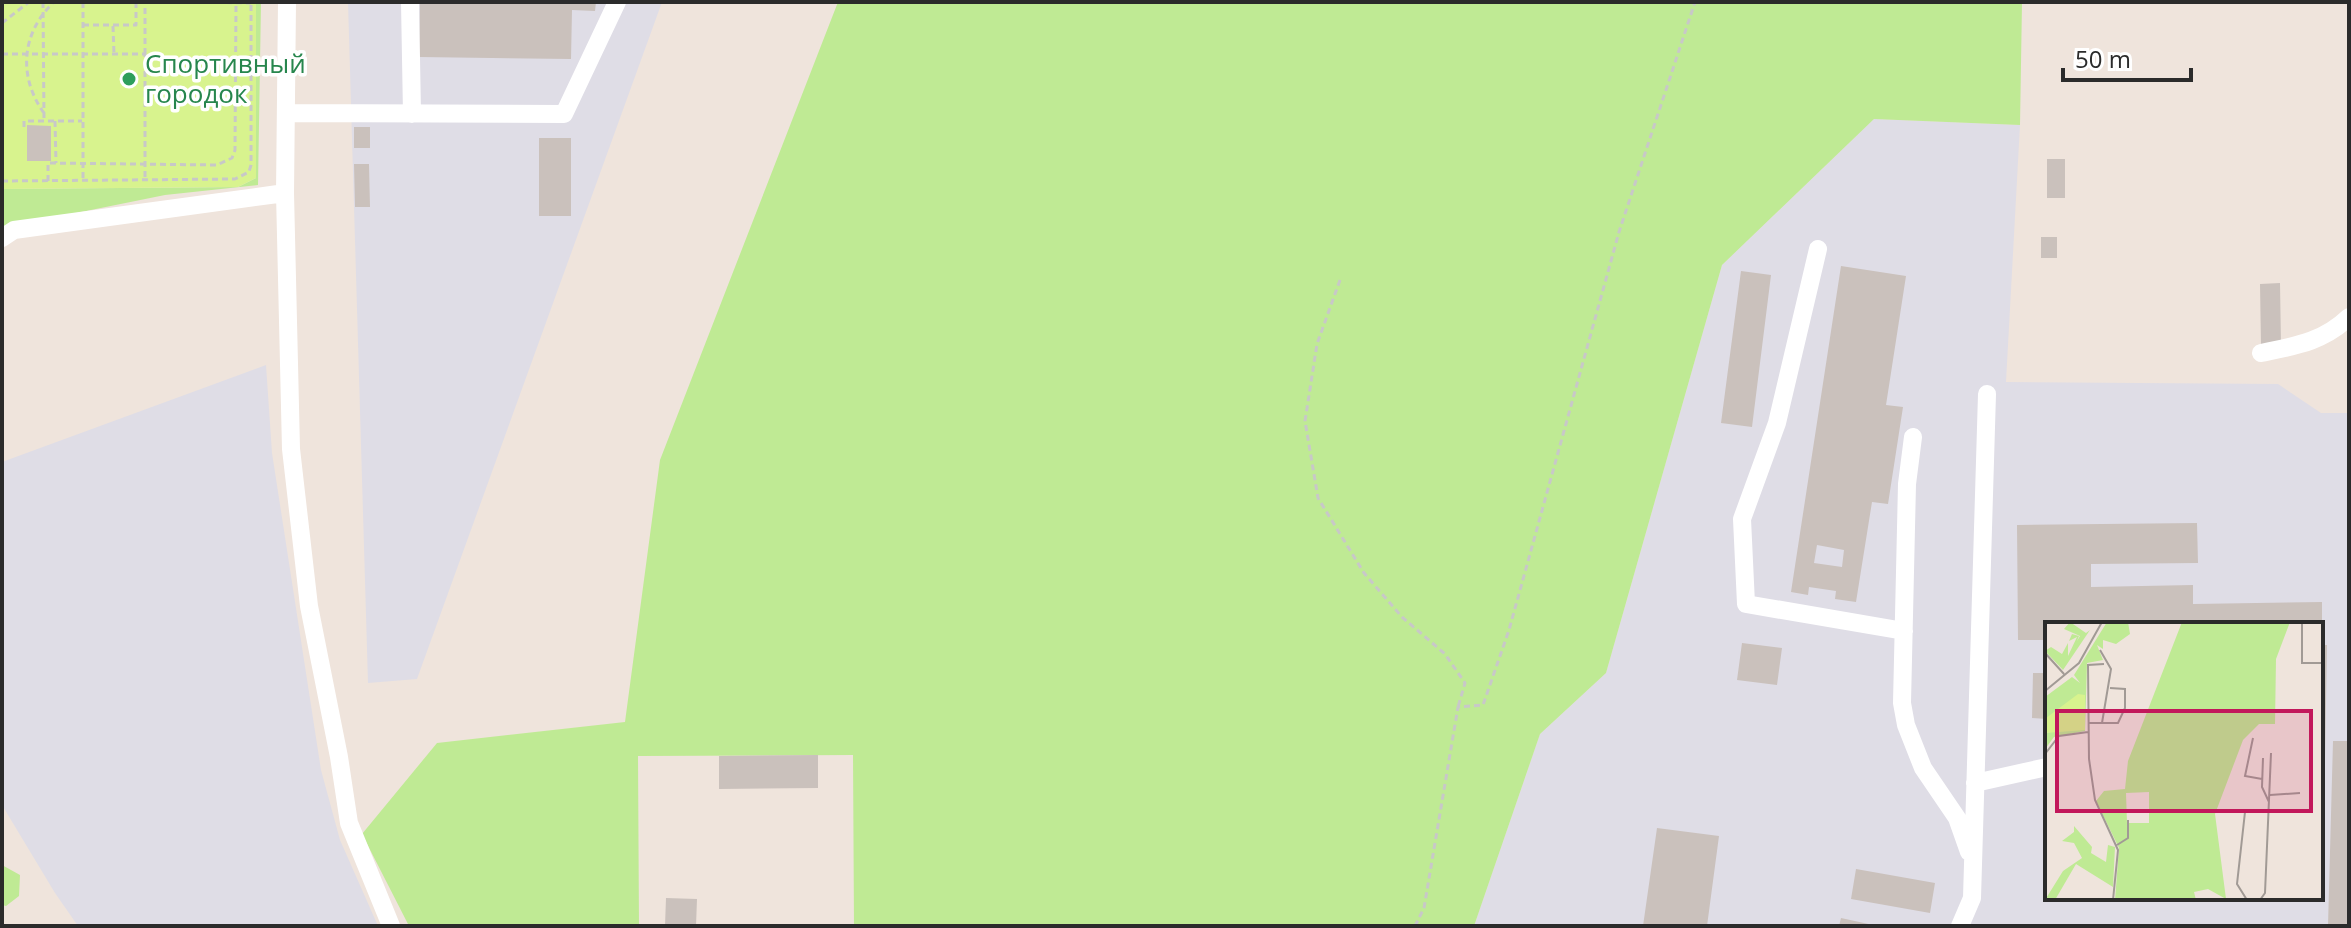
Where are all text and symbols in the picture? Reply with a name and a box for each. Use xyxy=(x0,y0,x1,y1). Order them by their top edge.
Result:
scale bar xyxy=(2063,32,2191,82)
text: 50 m xyxy=(2075,42,2131,75)
place label: Спортивный городок xyxy=(145,45,306,111)
marker: Спортивный городок xyxy=(120,70,138,88)
inset map xyxy=(2045,622,2323,900)

